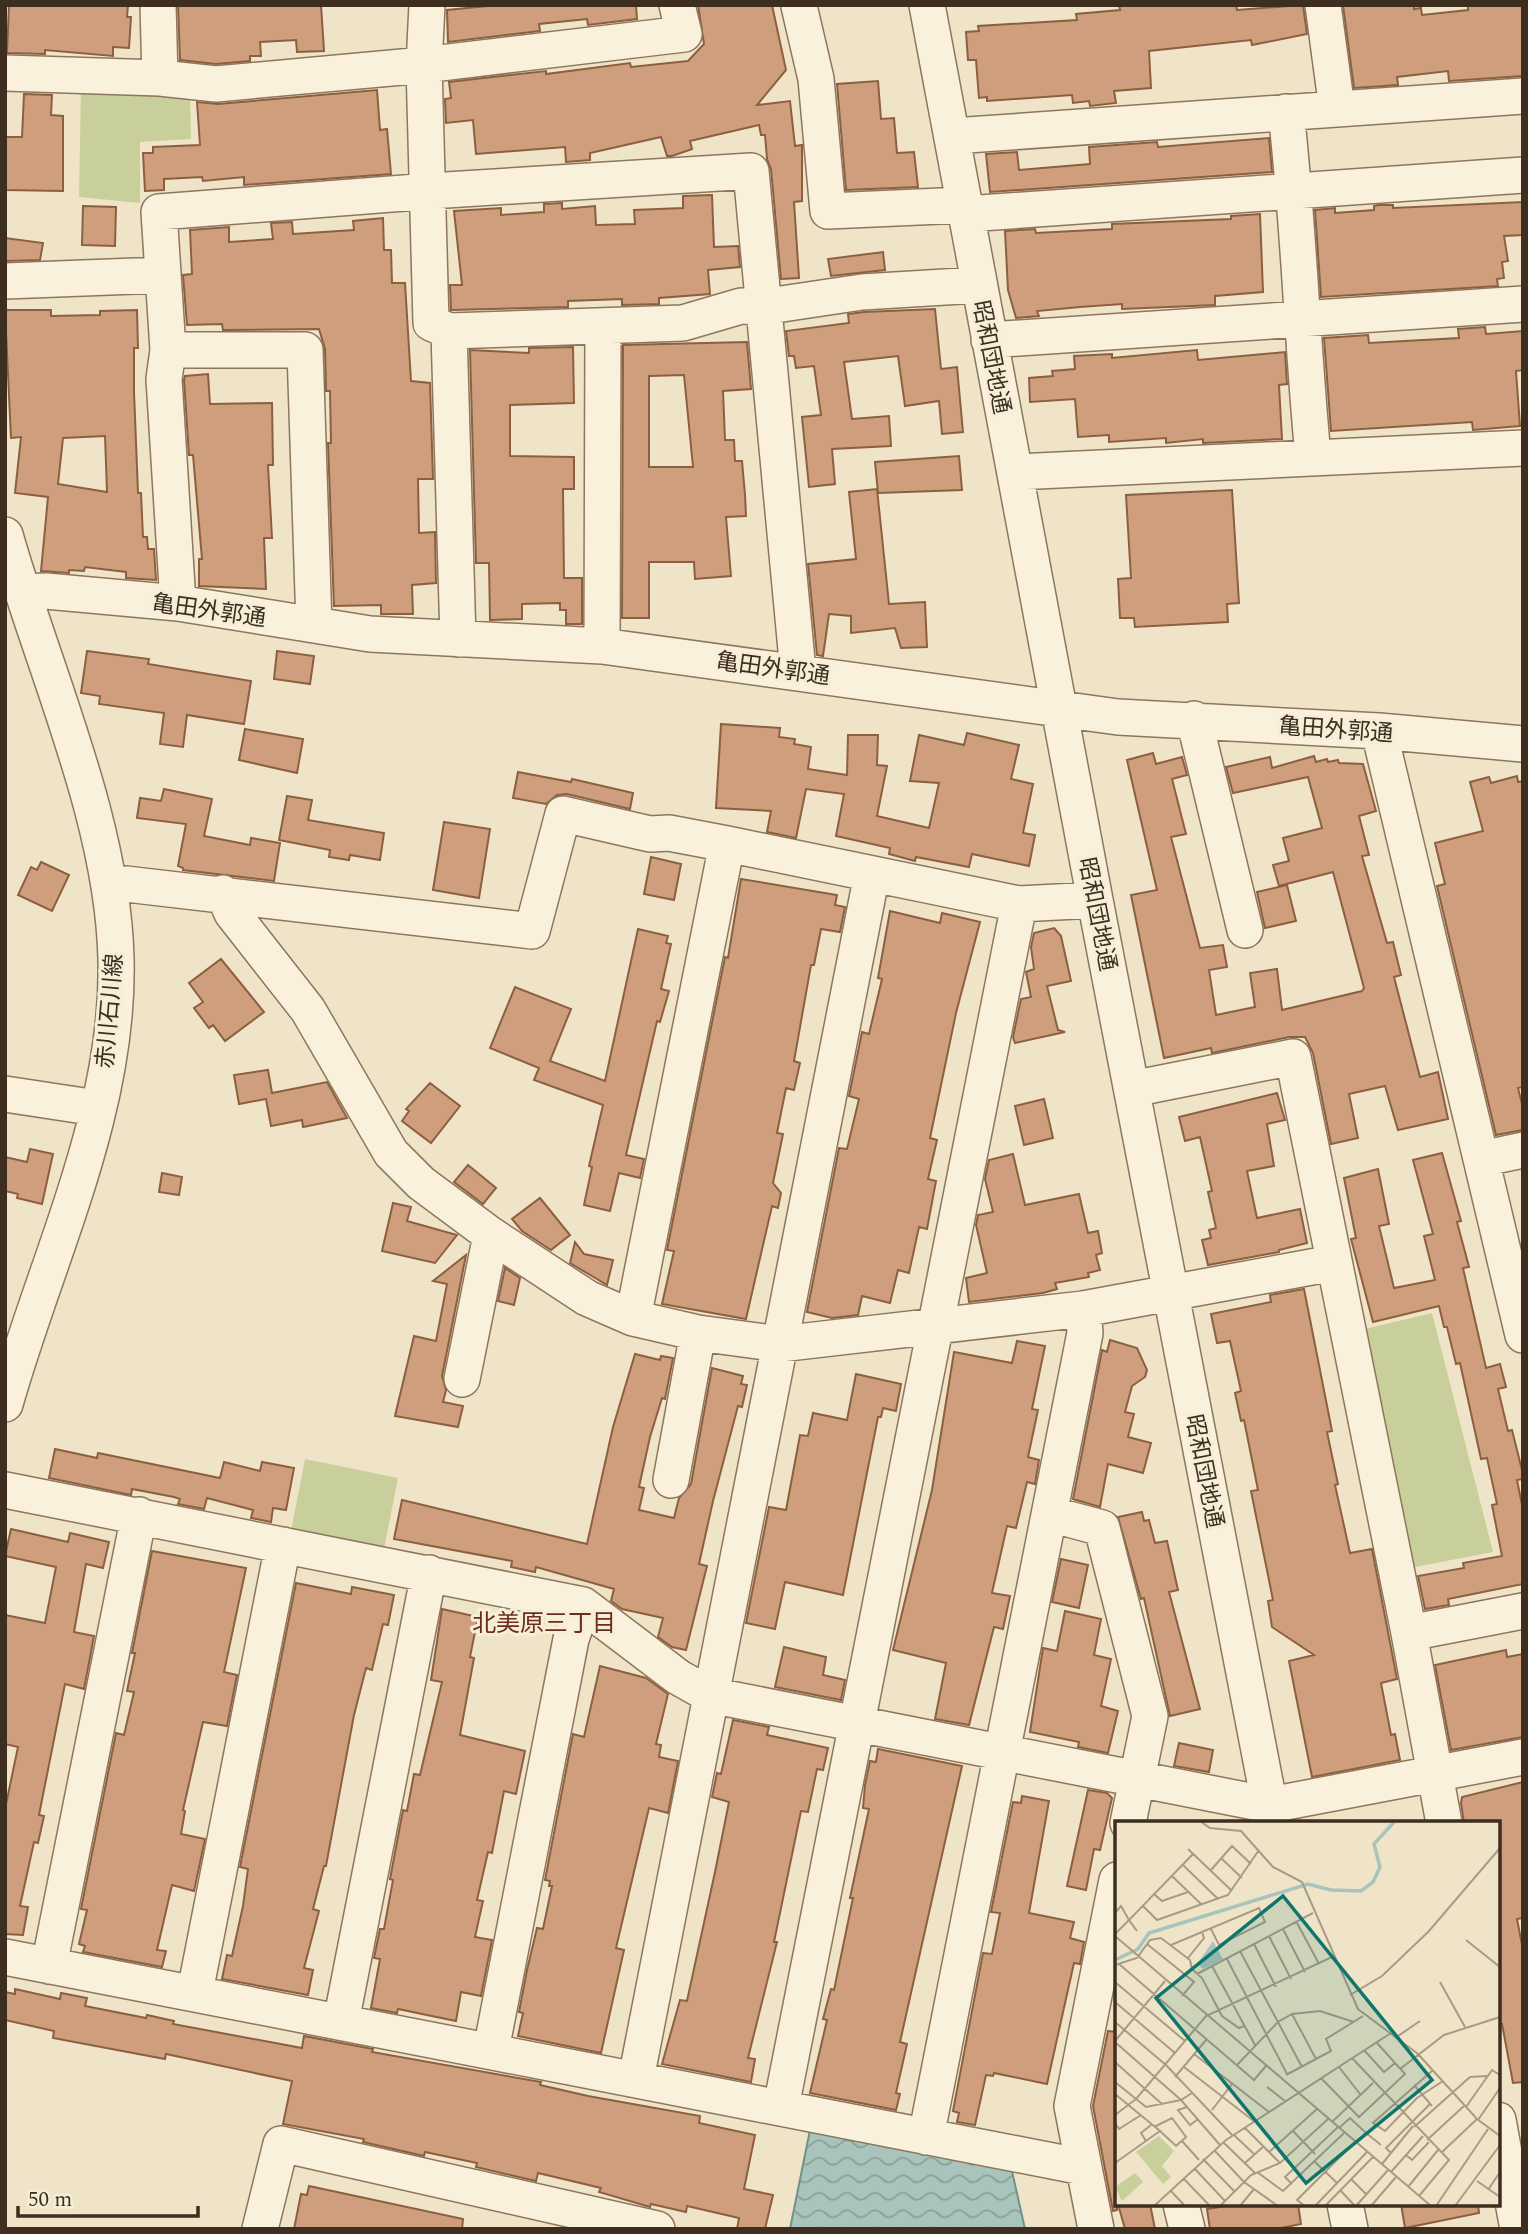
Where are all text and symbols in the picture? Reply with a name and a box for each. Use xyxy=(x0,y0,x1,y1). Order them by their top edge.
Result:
street label: 昭和団地通 xyxy=(962,298,1019,417)
street label: 亀田外郭通 xyxy=(149,586,268,637)
street label: 亀田外郭通 xyxy=(713,644,832,695)
street label: 亀田外郭通 xyxy=(1277,709,1394,752)
street label: 昭和団地通 xyxy=(1068,855,1125,974)
street label: 赤川石川線 xyxy=(88,952,133,1070)
street label: 昭和団地通 xyxy=(1175,1412,1232,1531)
district label: 北美原三丁目 xyxy=(472,1606,616,1642)
inset map xyxy=(1115,1821,1500,2206)
scale bar xyxy=(18,2174,198,2218)
text: 50 m xyxy=(28,2184,72,2216)

